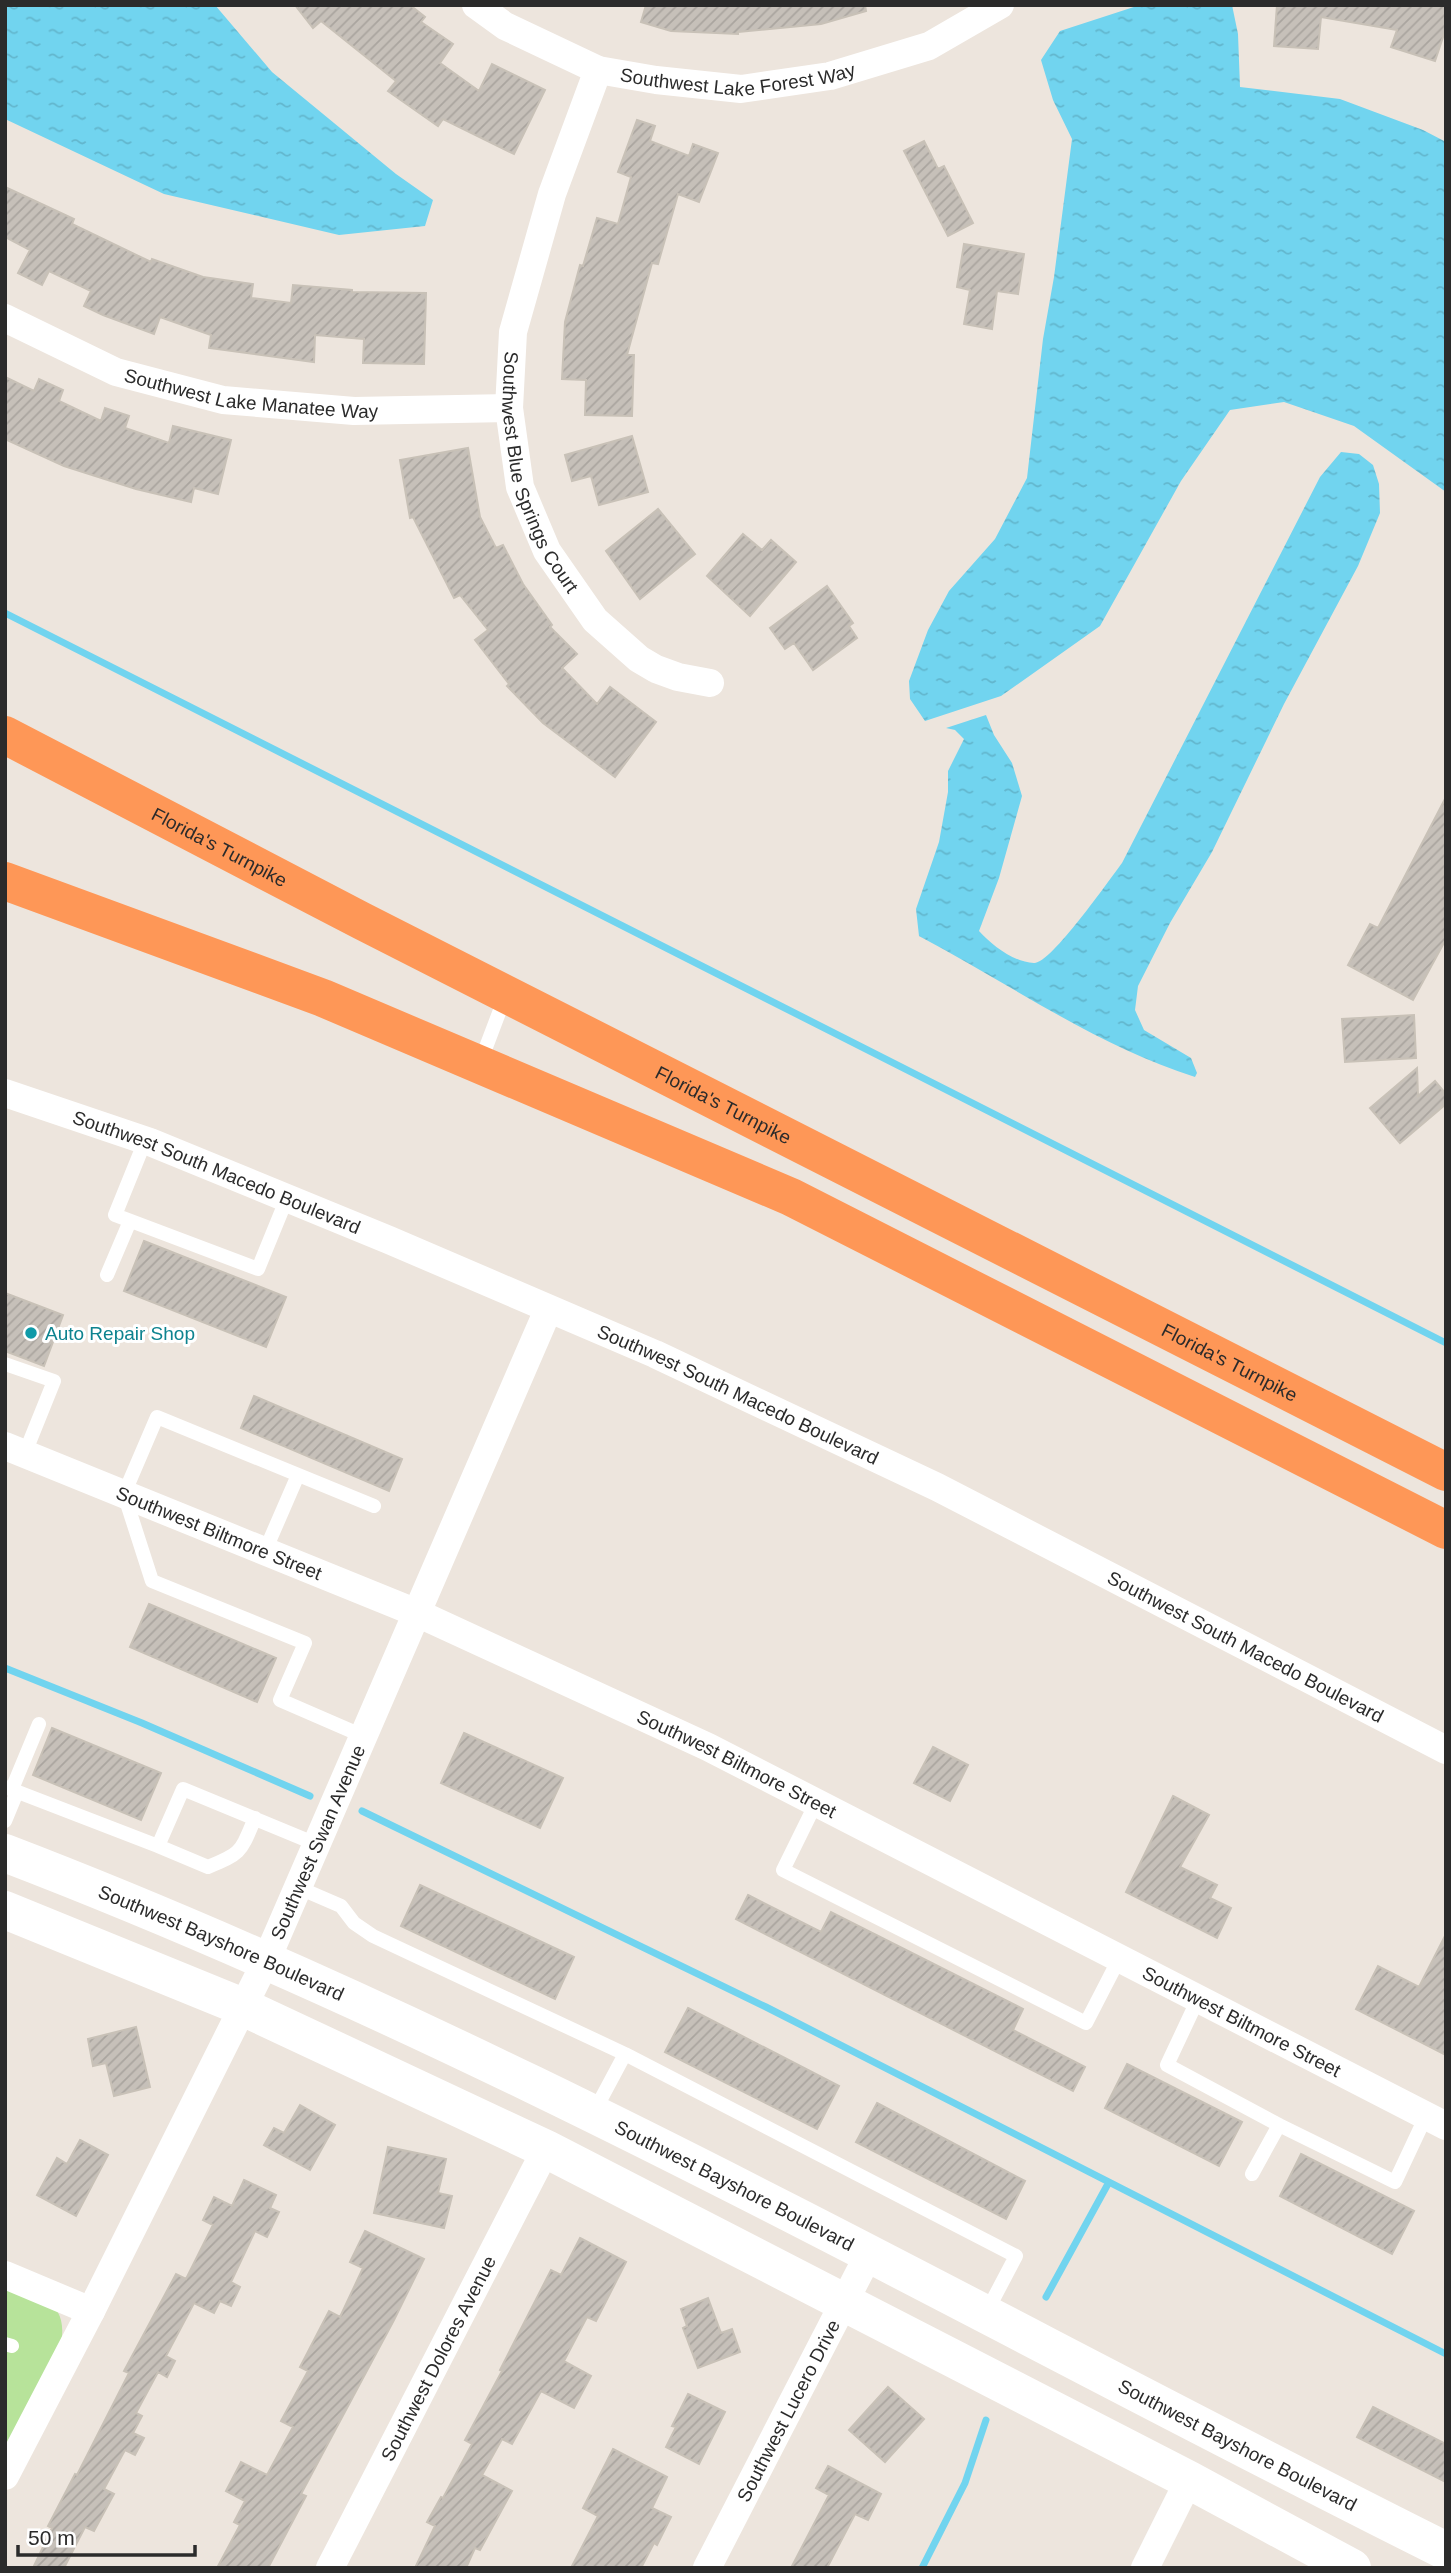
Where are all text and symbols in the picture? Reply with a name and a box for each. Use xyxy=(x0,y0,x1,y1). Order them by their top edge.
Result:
street label: Southwest Lake Forest Way xyxy=(619,58,858,100)
street label: Southwest Blue Springs Court xyxy=(498,351,583,597)
street label: Southwest Lake Manatee Way xyxy=(122,364,379,422)
street label: Florida's Turnpike xyxy=(148,803,291,891)
street label: Florida's Turnpike xyxy=(652,1061,795,1148)
street label: Southwest South Macedo Boulevard xyxy=(70,1106,364,1238)
street label: Florida's Turnpike xyxy=(1158,1319,1301,1405)
street label: Southwest South Macedo Boulevard xyxy=(594,1320,882,1468)
place label: Auto Repair Shop xyxy=(45,1323,195,1344)
marker: Auto Repair Shop xyxy=(23,1325,39,1341)
street label: Southwest Biltmore Street xyxy=(113,1482,326,1584)
street label: Southwest South Macedo Boulevard xyxy=(1104,1567,1387,1726)
street label: Southwest Biltmore Street xyxy=(634,1705,841,1822)
street label: Southwest Swan Avenue xyxy=(266,1742,369,1943)
street label: Southwest Bayshore Boulevard xyxy=(95,1880,347,2005)
street label: Southwest Biltmore Street xyxy=(1139,1962,1345,2081)
street label: Southwest Bayshore Boulevard xyxy=(611,2116,858,2255)
street label: Southwest Dolores Avenue xyxy=(377,2252,500,2464)
street label: Southwest Lucero Drive xyxy=(733,2316,844,2505)
street label: Southwest Bayshore Boulevard xyxy=(1115,2375,1360,2515)
scale bar xyxy=(18,2514,194,2558)
text: 50 m xyxy=(28,2526,75,2549)

